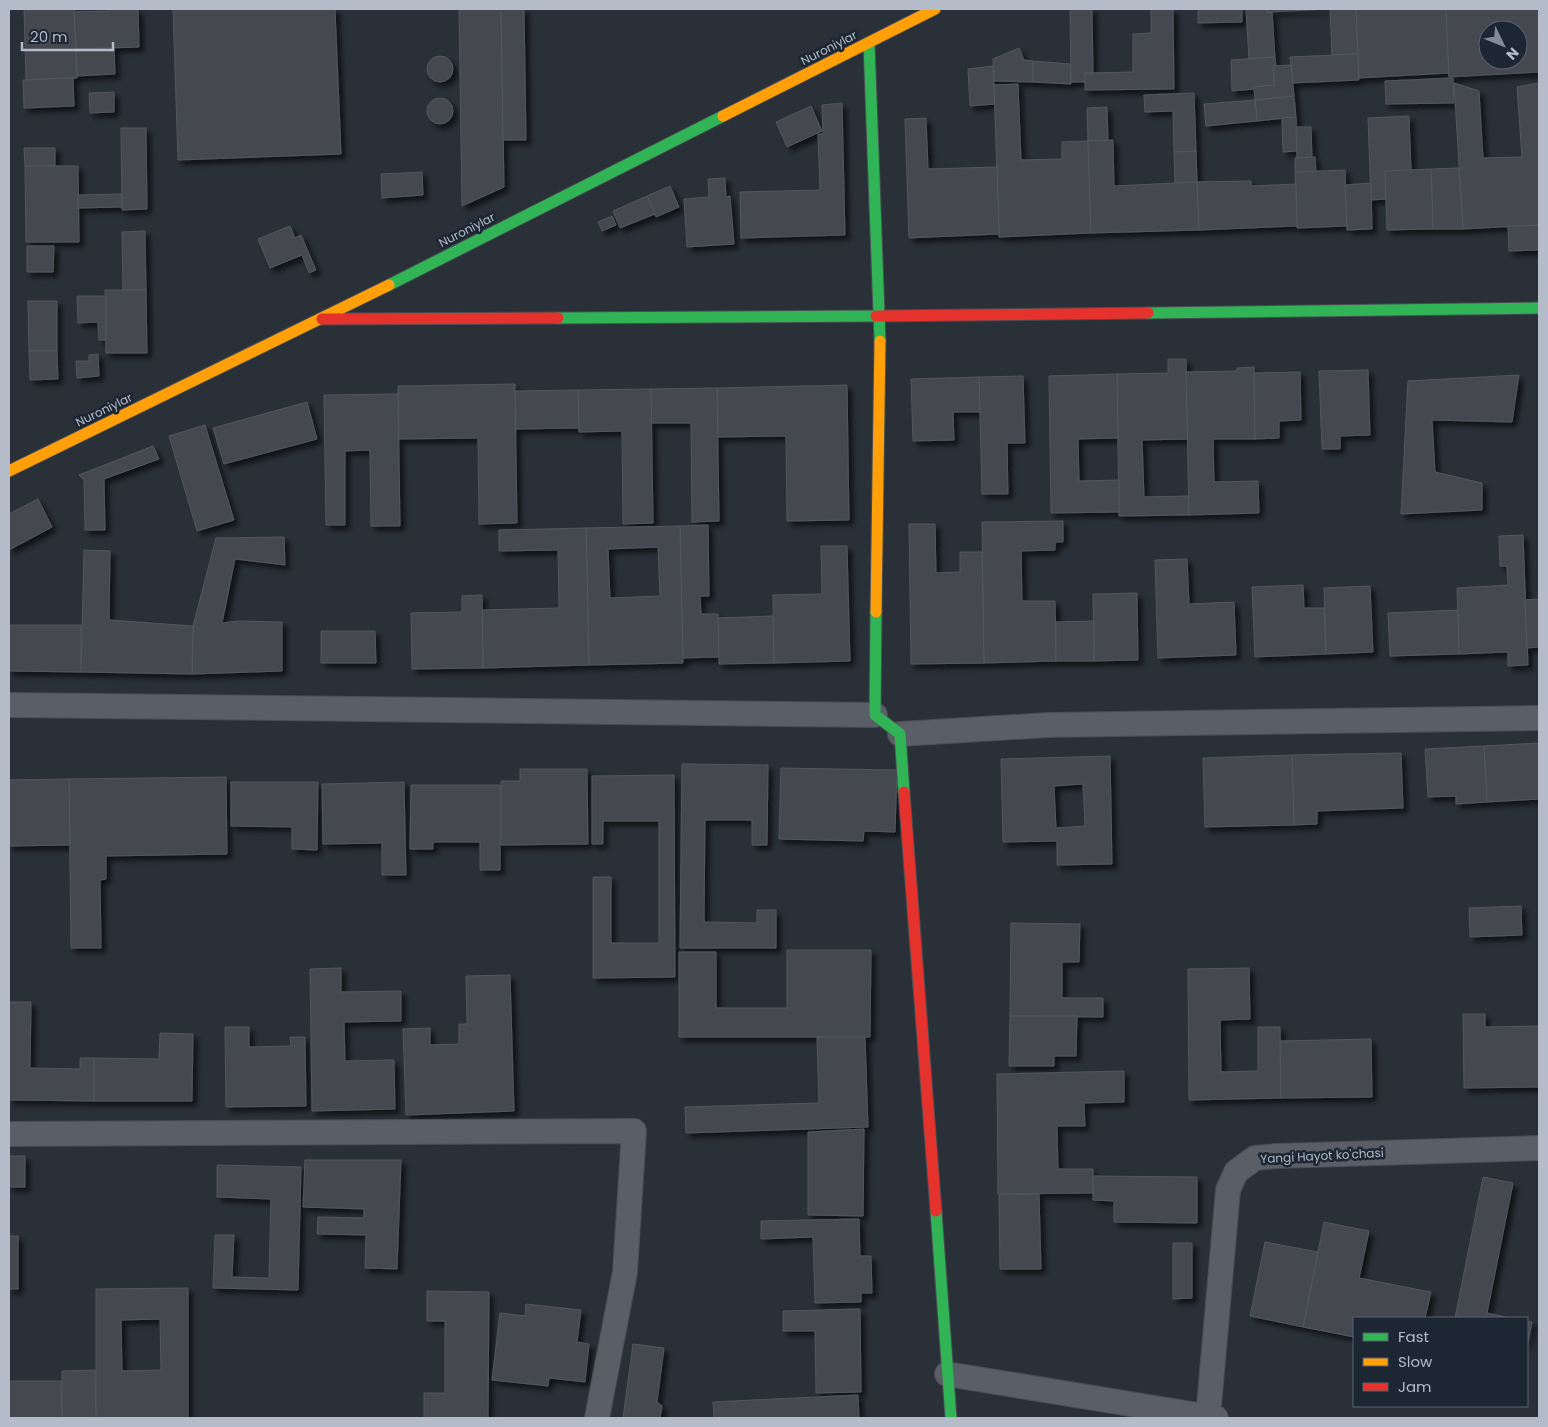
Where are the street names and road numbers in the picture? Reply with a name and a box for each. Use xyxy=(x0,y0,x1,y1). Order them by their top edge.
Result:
street label: Nuroniylar xyxy=(798,26,860,69)
street label: Nuroniylar xyxy=(436,208,498,251)
street label: Nuroniylar xyxy=(73,388,135,431)
street label: Yangi Hayot ko'chasi xyxy=(1260,1144,1384,1167)

